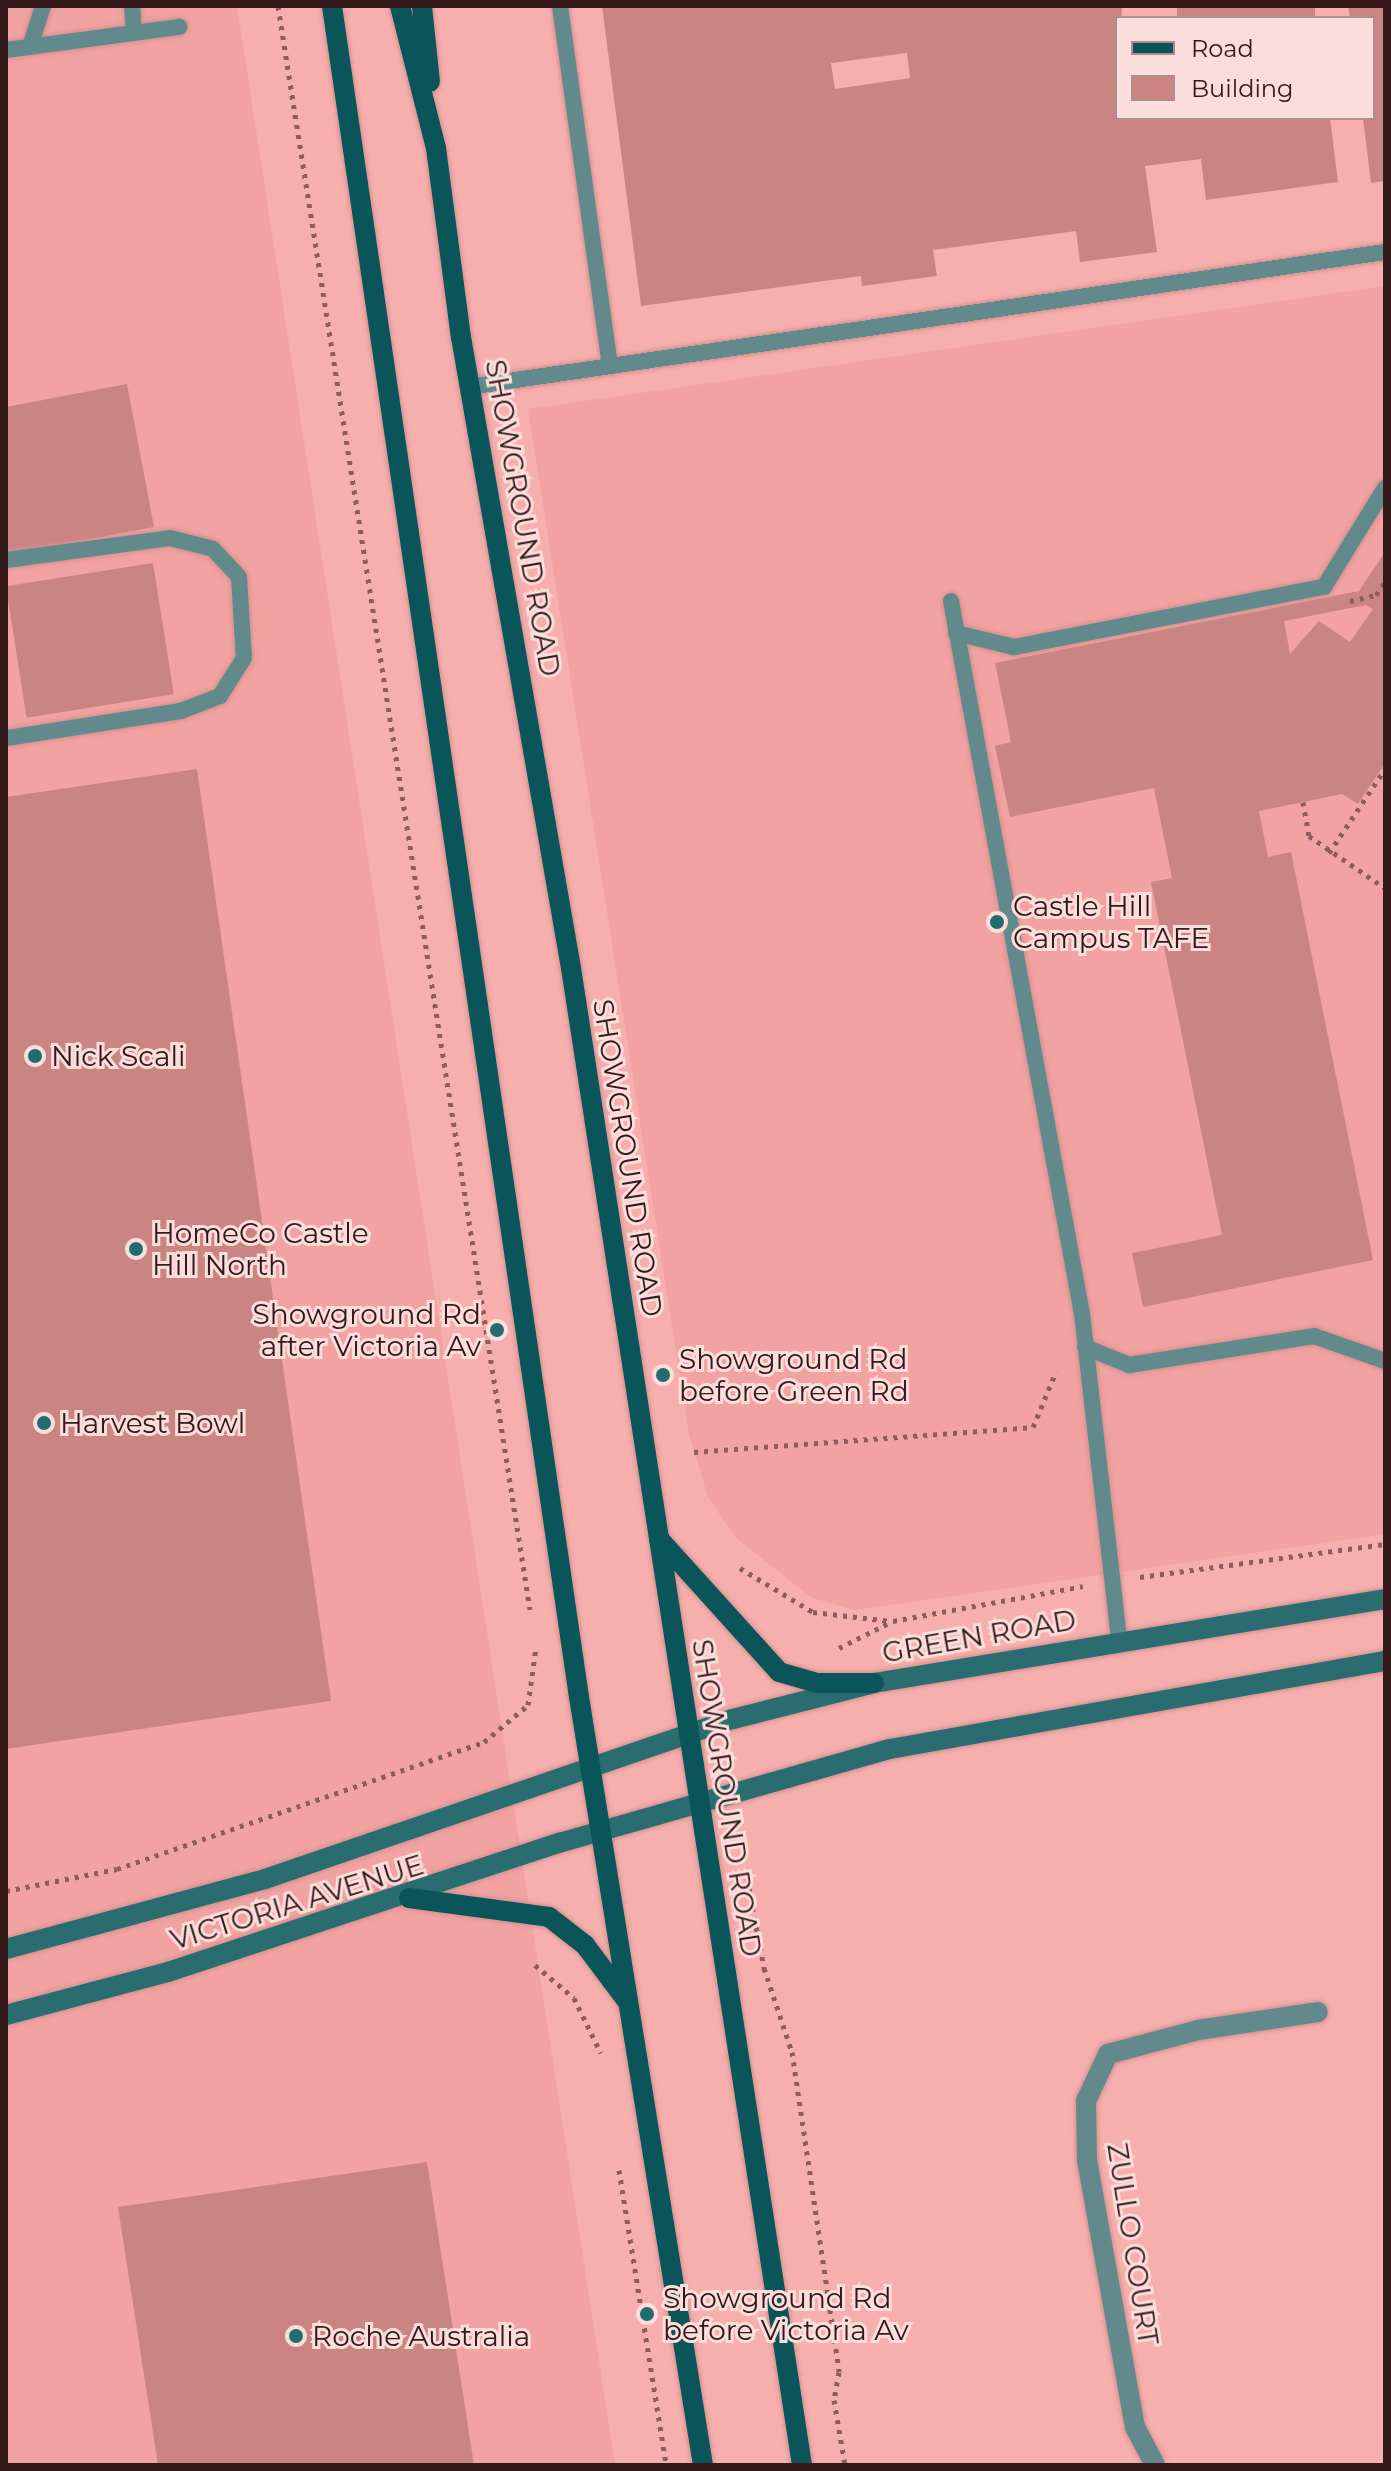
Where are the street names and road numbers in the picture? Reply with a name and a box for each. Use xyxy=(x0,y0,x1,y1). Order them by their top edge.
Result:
street label: SHOWGROUND ROAD xyxy=(479,357,567,679)
street label: SHOWGROUND ROAD xyxy=(586,997,670,1319)
street label: GREEN ROAD xyxy=(880,1602,1078,1670)
street label: SHOWGROUND ROAD xyxy=(685,1637,769,1959)
street label: VICTORIA AVENUE xyxy=(166,1847,428,1957)
street label: ZULLO COURT xyxy=(1100,2140,1166,2348)

